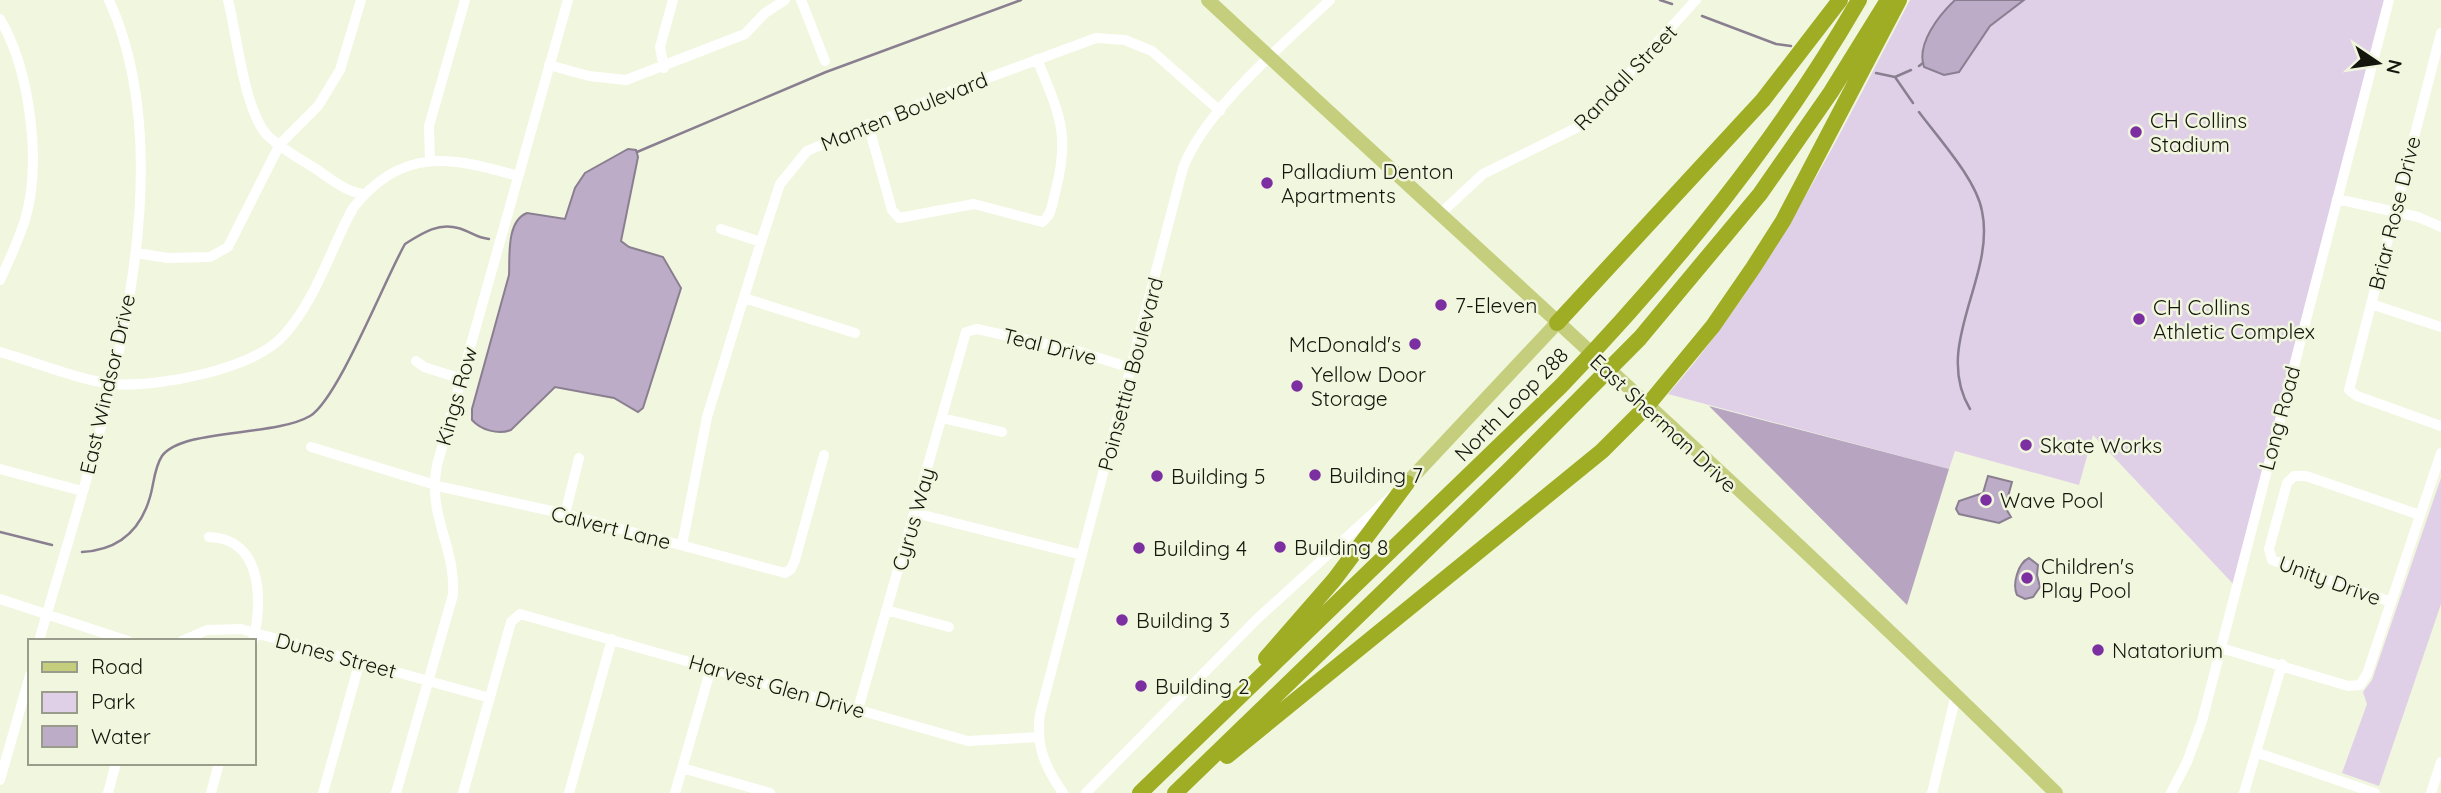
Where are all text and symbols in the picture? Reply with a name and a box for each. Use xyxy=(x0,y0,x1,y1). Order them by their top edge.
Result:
street label: Randall Street xyxy=(1568,19,1682,135)
north arrow xyxy=(2343,28,2413,98)
text: N xyxy=(2381,57,2408,76)
street label: Manten Boulevard xyxy=(817,66,991,156)
place label: CH Collins Stadium xyxy=(2150,107,2247,157)
marker: CH Collins Stadium xyxy=(2128,124,2144,140)
street label: Briar Rose Drive xyxy=(2362,133,2426,293)
place label: Palladium Denton Apartments xyxy=(1281,158,1454,208)
marker: Palladium Denton Apartments xyxy=(1259,175,1275,191)
street label: Poinsettia Boulevard xyxy=(1092,274,1168,474)
street label: East Windsor Drive xyxy=(74,291,140,477)
place label: 7-Eleven xyxy=(1455,292,1537,318)
place label: CH Collins Athletic Complex xyxy=(2153,294,2315,344)
marker: 7-Eleven xyxy=(1433,297,1449,313)
marker: CH Collins Athletic Complex xyxy=(2131,311,2147,327)
street label: Teal Drive xyxy=(1000,322,1100,370)
place label: McDonald's xyxy=(1289,331,1401,357)
marker: McDonald's xyxy=(1407,336,1423,352)
street label: North Loop 288 xyxy=(1449,342,1573,466)
street label: Kings Row xyxy=(429,343,483,448)
street label: East Sherman Drive xyxy=(1585,348,1743,498)
place label: Yellow Door Storage xyxy=(1311,361,1426,411)
street label: Long Road xyxy=(2253,363,2305,473)
marker: Yellow Door Storage xyxy=(1289,378,1305,394)
place label: Skate Works xyxy=(2040,432,2162,458)
marker: Skate Works xyxy=(2018,437,2034,453)
place label: Building 7 xyxy=(1329,462,1423,488)
place label: Building 5 xyxy=(1171,463,1265,489)
street label: Cyrus Way xyxy=(886,464,940,574)
marker: Building 7 xyxy=(1307,467,1323,483)
marker: Building 5 xyxy=(1149,468,1165,484)
place label: Wave Pool xyxy=(2000,487,2104,513)
marker: Wave Pool xyxy=(1978,492,1994,508)
street label: Calvert Lane xyxy=(548,500,674,554)
place label: Building 8 xyxy=(1294,534,1388,560)
place label: Building 4 xyxy=(1153,535,1247,561)
marker: Building 8 xyxy=(1272,539,1288,555)
marker: Building 4 xyxy=(1131,540,1147,556)
street label: Unity Drive xyxy=(2275,549,2385,611)
place label: Children's Play Pool xyxy=(2041,553,2134,603)
marker: Children's Play Pool xyxy=(2019,570,2035,586)
place label: Building 3 xyxy=(1136,607,1230,633)
marker: Building 3 xyxy=(1114,612,1130,628)
street label: Dunes Street xyxy=(273,626,399,684)
place label: Natatorium xyxy=(2112,637,2223,663)
legend xyxy=(28,639,256,765)
marker: Natatorium xyxy=(2090,642,2106,658)
street label: Harvest Glen Drive xyxy=(686,648,868,724)
text: Road xyxy=(91,653,143,679)
place label: Building 2 xyxy=(1155,673,1250,699)
marker: Building 2 xyxy=(1133,678,1149,694)
text: Park xyxy=(91,688,135,714)
text: Water xyxy=(91,723,151,749)

